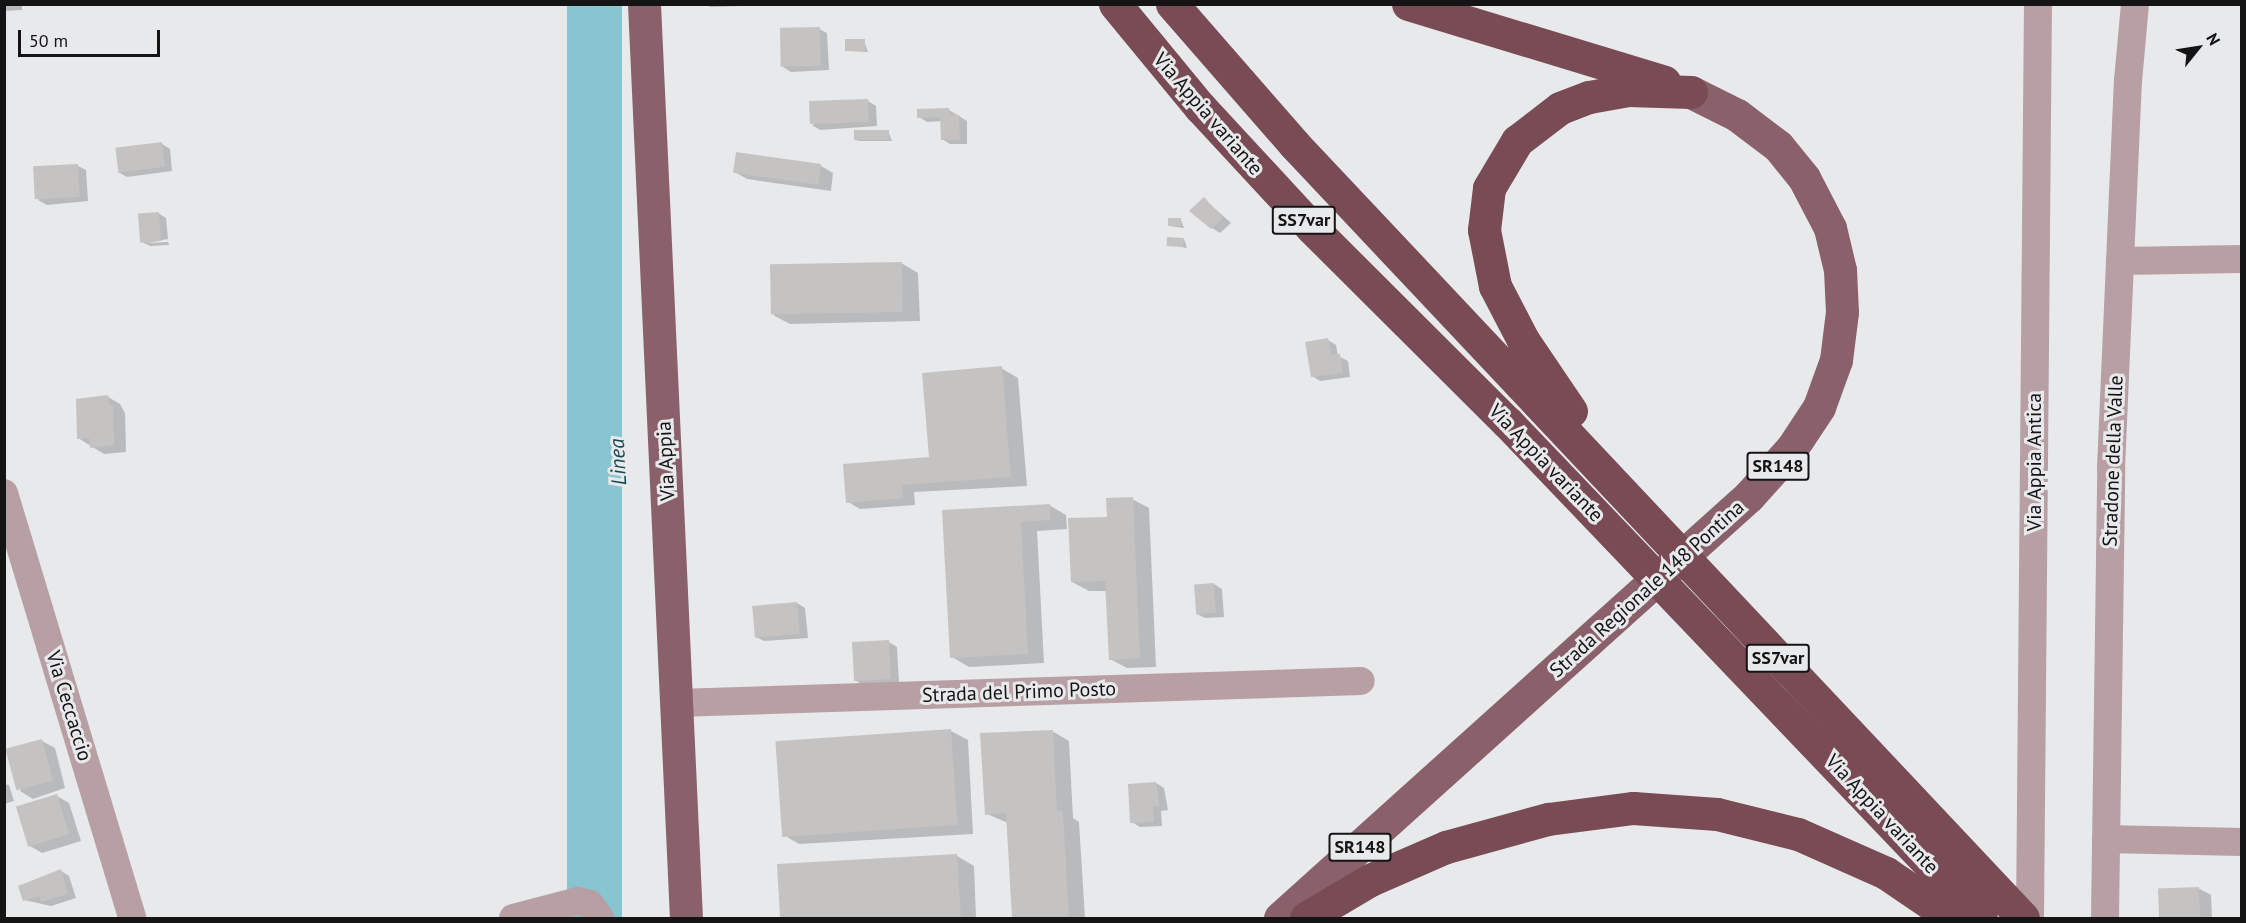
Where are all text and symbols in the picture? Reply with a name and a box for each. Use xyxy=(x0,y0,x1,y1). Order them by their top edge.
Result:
scale bar xyxy=(21,18,164,56)
north arrow xyxy=(2168,18,2228,78)
text: 50 m xyxy=(29,29,68,52)
text: N xyxy=(2202,29,2225,49)
street label: Via Appia variante xyxy=(1148,48,1268,180)
road number: SS7var xyxy=(1271,205,1337,235)
street label: Stradone della Valle xyxy=(2098,375,2128,547)
street label: Via Appia Antica xyxy=(2022,392,2046,532)
street label: Via Appia variante xyxy=(1483,399,1609,527)
street label: Via Appia xyxy=(652,420,680,502)
water label: Linea xyxy=(604,438,632,486)
road number: SR148 xyxy=(1746,451,1810,481)
street label: Strada Regionale 148 Pontina xyxy=(1545,495,1749,683)
road number: SS7var xyxy=(1745,643,1811,673)
street label: Via Ceccaccio xyxy=(41,648,97,764)
street label: Strada del Primo Posto xyxy=(922,677,1116,707)
street label: Via Appia variante xyxy=(1820,749,1944,879)
road number: SR148 xyxy=(1328,832,1392,862)

